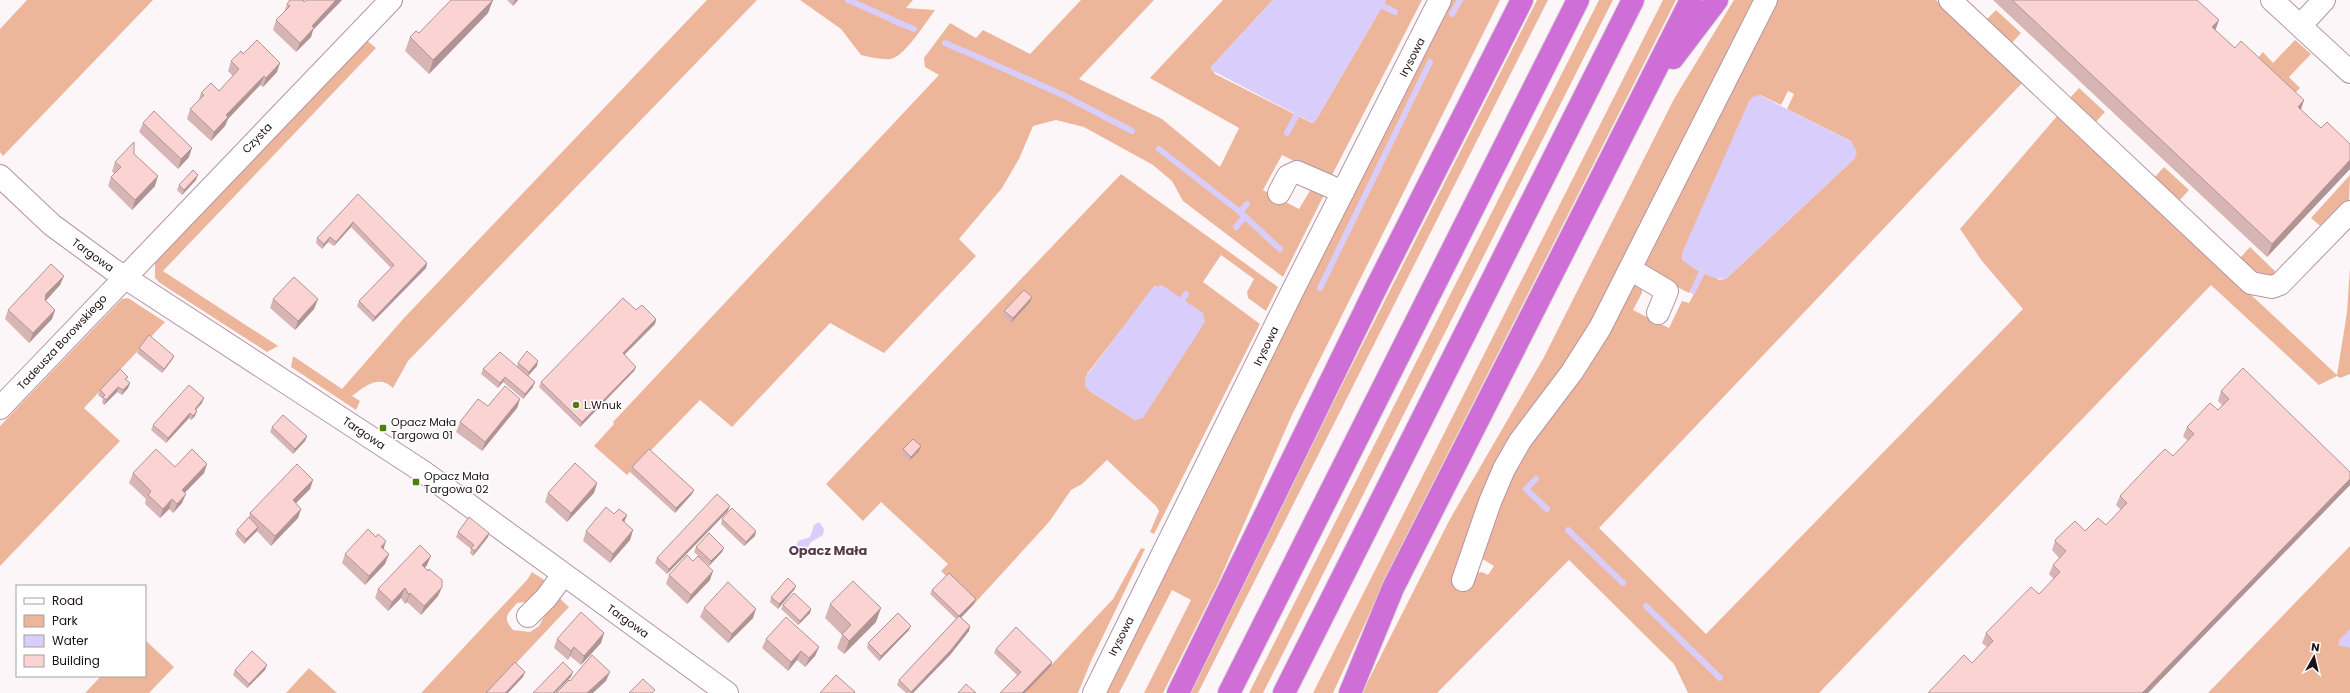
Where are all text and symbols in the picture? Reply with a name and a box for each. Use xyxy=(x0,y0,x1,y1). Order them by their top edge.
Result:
street label: Irysowa xyxy=(1395,35,1429,79)
street label: Czysta xyxy=(238,119,276,157)
street label: Targowa xyxy=(69,234,117,276)
street label: Tadeusza Borowskiego xyxy=(13,291,111,393)
street label: Irysowa xyxy=(1250,324,1282,368)
place label: L.Wnuk xyxy=(584,397,622,413)
marker: L.Wnuk xyxy=(571,400,581,410)
street label: Targowa xyxy=(339,413,389,453)
place label: Opacz Mała Targowa 01 xyxy=(391,414,456,443)
marker: Opacz Mała Targowa 01 xyxy=(378,423,388,433)
place label: Opacz Mała Targowa 02 xyxy=(424,468,489,497)
marker: Opacz Mała Targowa 02 xyxy=(411,477,421,487)
district label: Opacz Mała xyxy=(789,541,868,560)
legend xyxy=(16,585,146,677)
text: Road xyxy=(52,592,83,609)
street label: Targowa xyxy=(604,600,652,642)
text: Park xyxy=(52,612,79,629)
street label: Irysowa xyxy=(1104,614,1138,658)
text: Water xyxy=(52,632,89,649)
north arrow xyxy=(2294,637,2334,677)
text: N xyxy=(2310,639,2321,656)
text: Building xyxy=(52,652,100,669)

